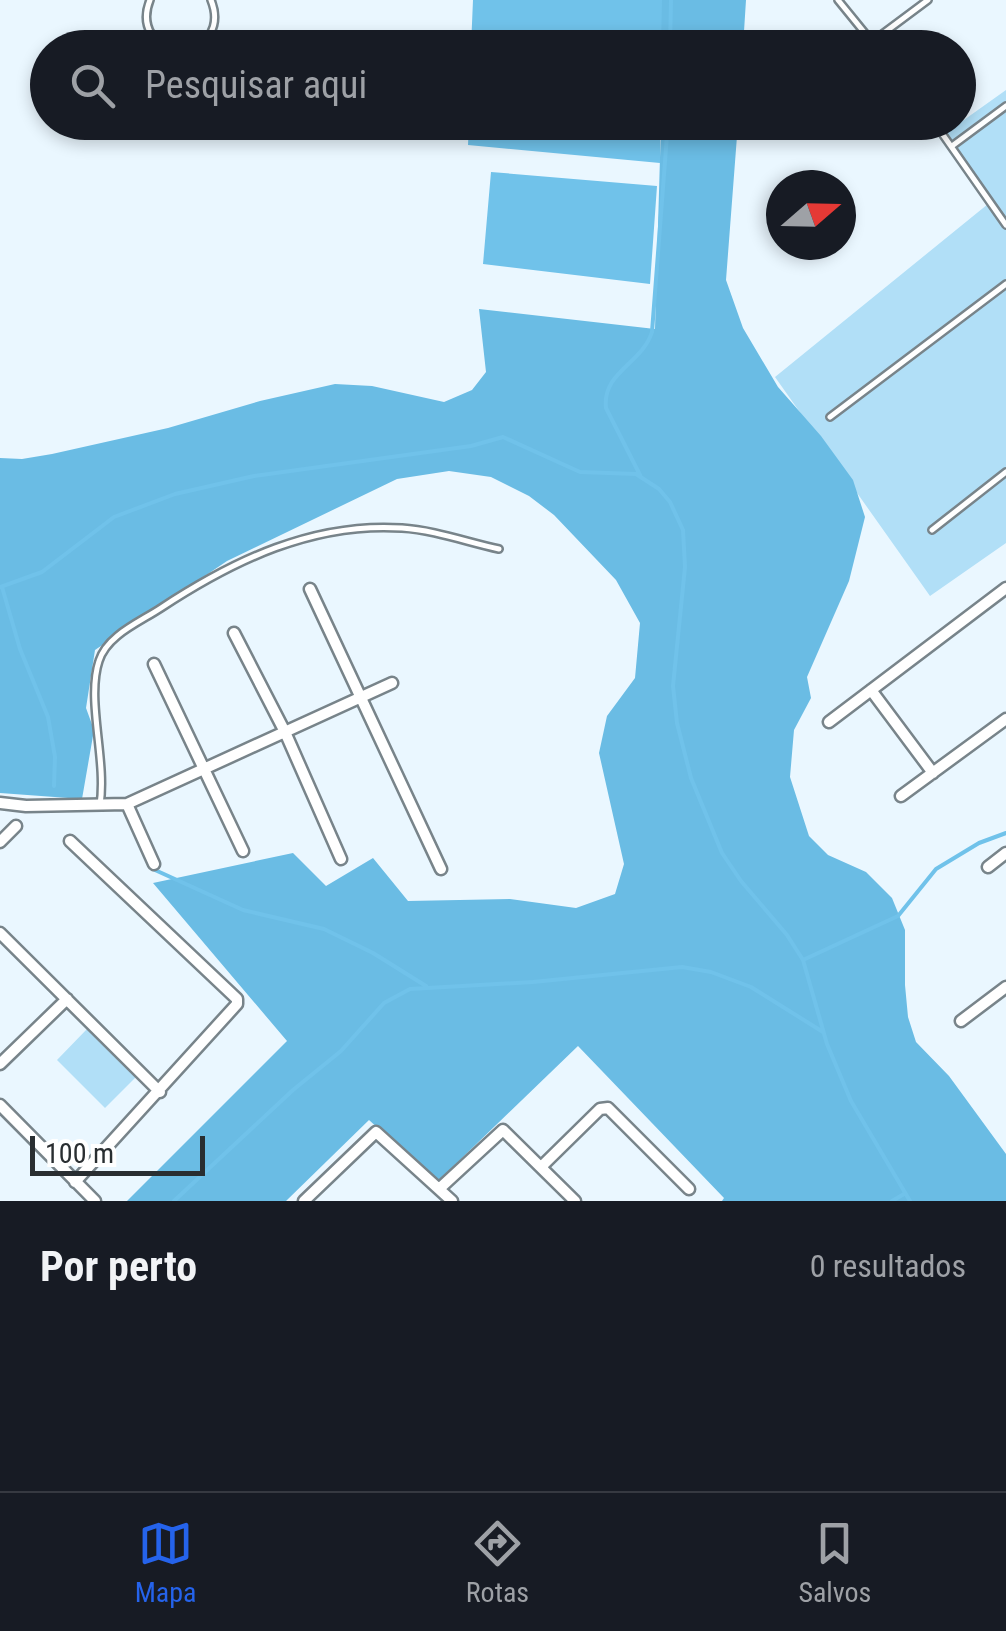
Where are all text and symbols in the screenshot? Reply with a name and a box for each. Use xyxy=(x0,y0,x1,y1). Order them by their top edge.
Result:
search box xyxy=(30,30,976,140)
icon: search xyxy=(65,58,120,113)
text: Pesquisar aqui xyxy=(145,63,367,107)
north arrow xyxy=(766,170,856,260)
scale bar xyxy=(30,1131,205,1176)
text: 100 m xyxy=(45,1137,114,1170)
text: Por perto xyxy=(40,1242,197,1291)
text: 0 resultados xyxy=(810,1247,966,1285)
tab: Mapa xyxy=(135,1516,196,1609)
tab: Rotas xyxy=(466,1516,529,1609)
tab: Salvos xyxy=(798,1516,871,1609)

